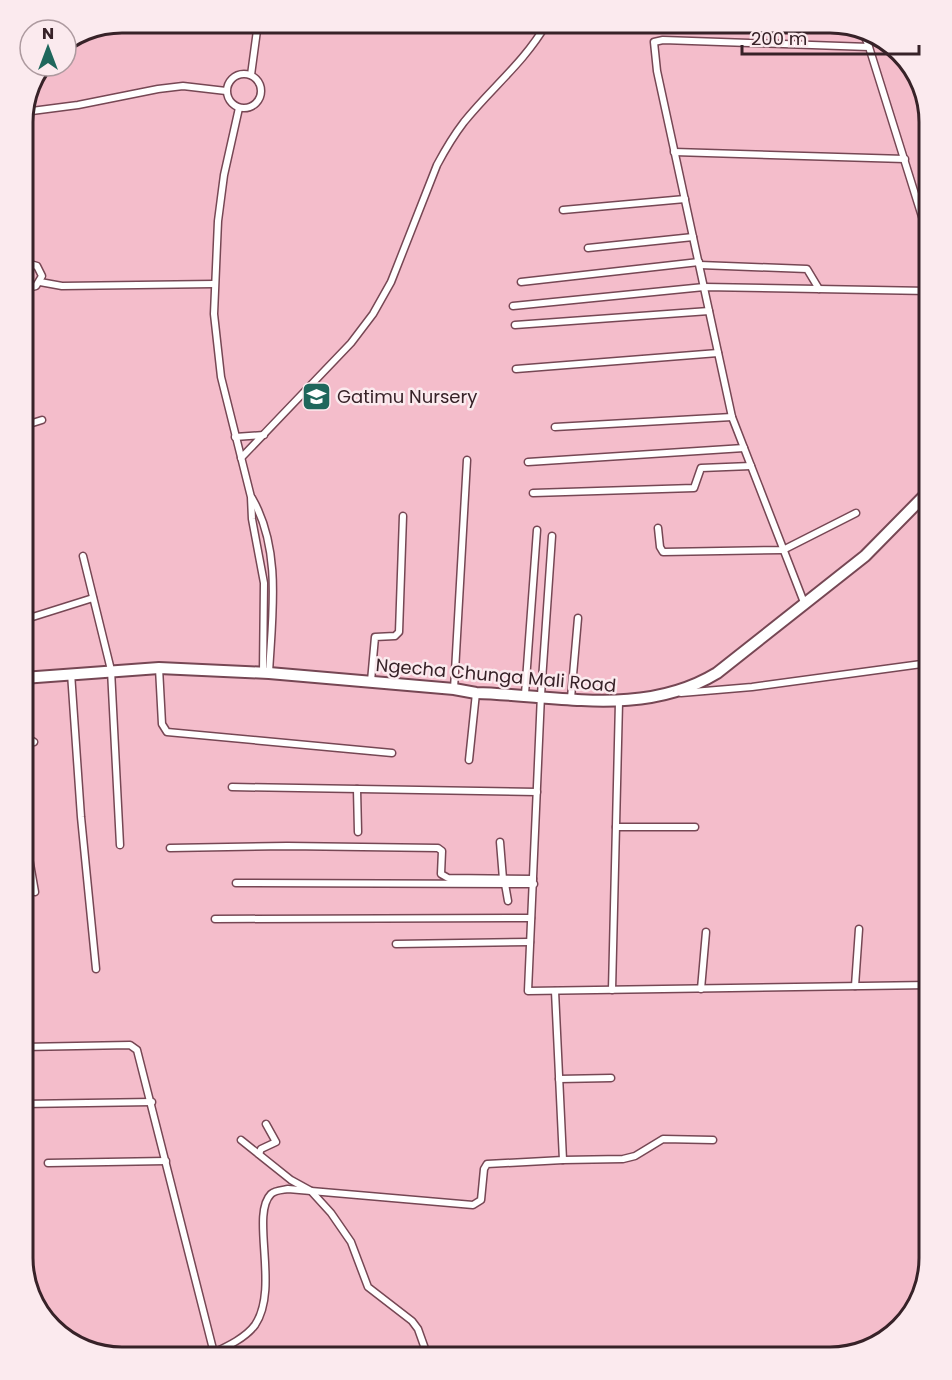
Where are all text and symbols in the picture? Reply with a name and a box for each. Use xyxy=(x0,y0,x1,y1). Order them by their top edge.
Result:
north arrow xyxy=(18,18,78,78)
scale bar xyxy=(742,18,919,56)
text: N xyxy=(42,22,54,45)
text: 200 m xyxy=(751,26,807,51)
school or university icon: Gatimu Nursery xyxy=(300,380,332,412)
place label: Gatimu Nursery xyxy=(337,384,477,409)
street label: Ngecha Chunga Mali Road xyxy=(375,652,617,698)

